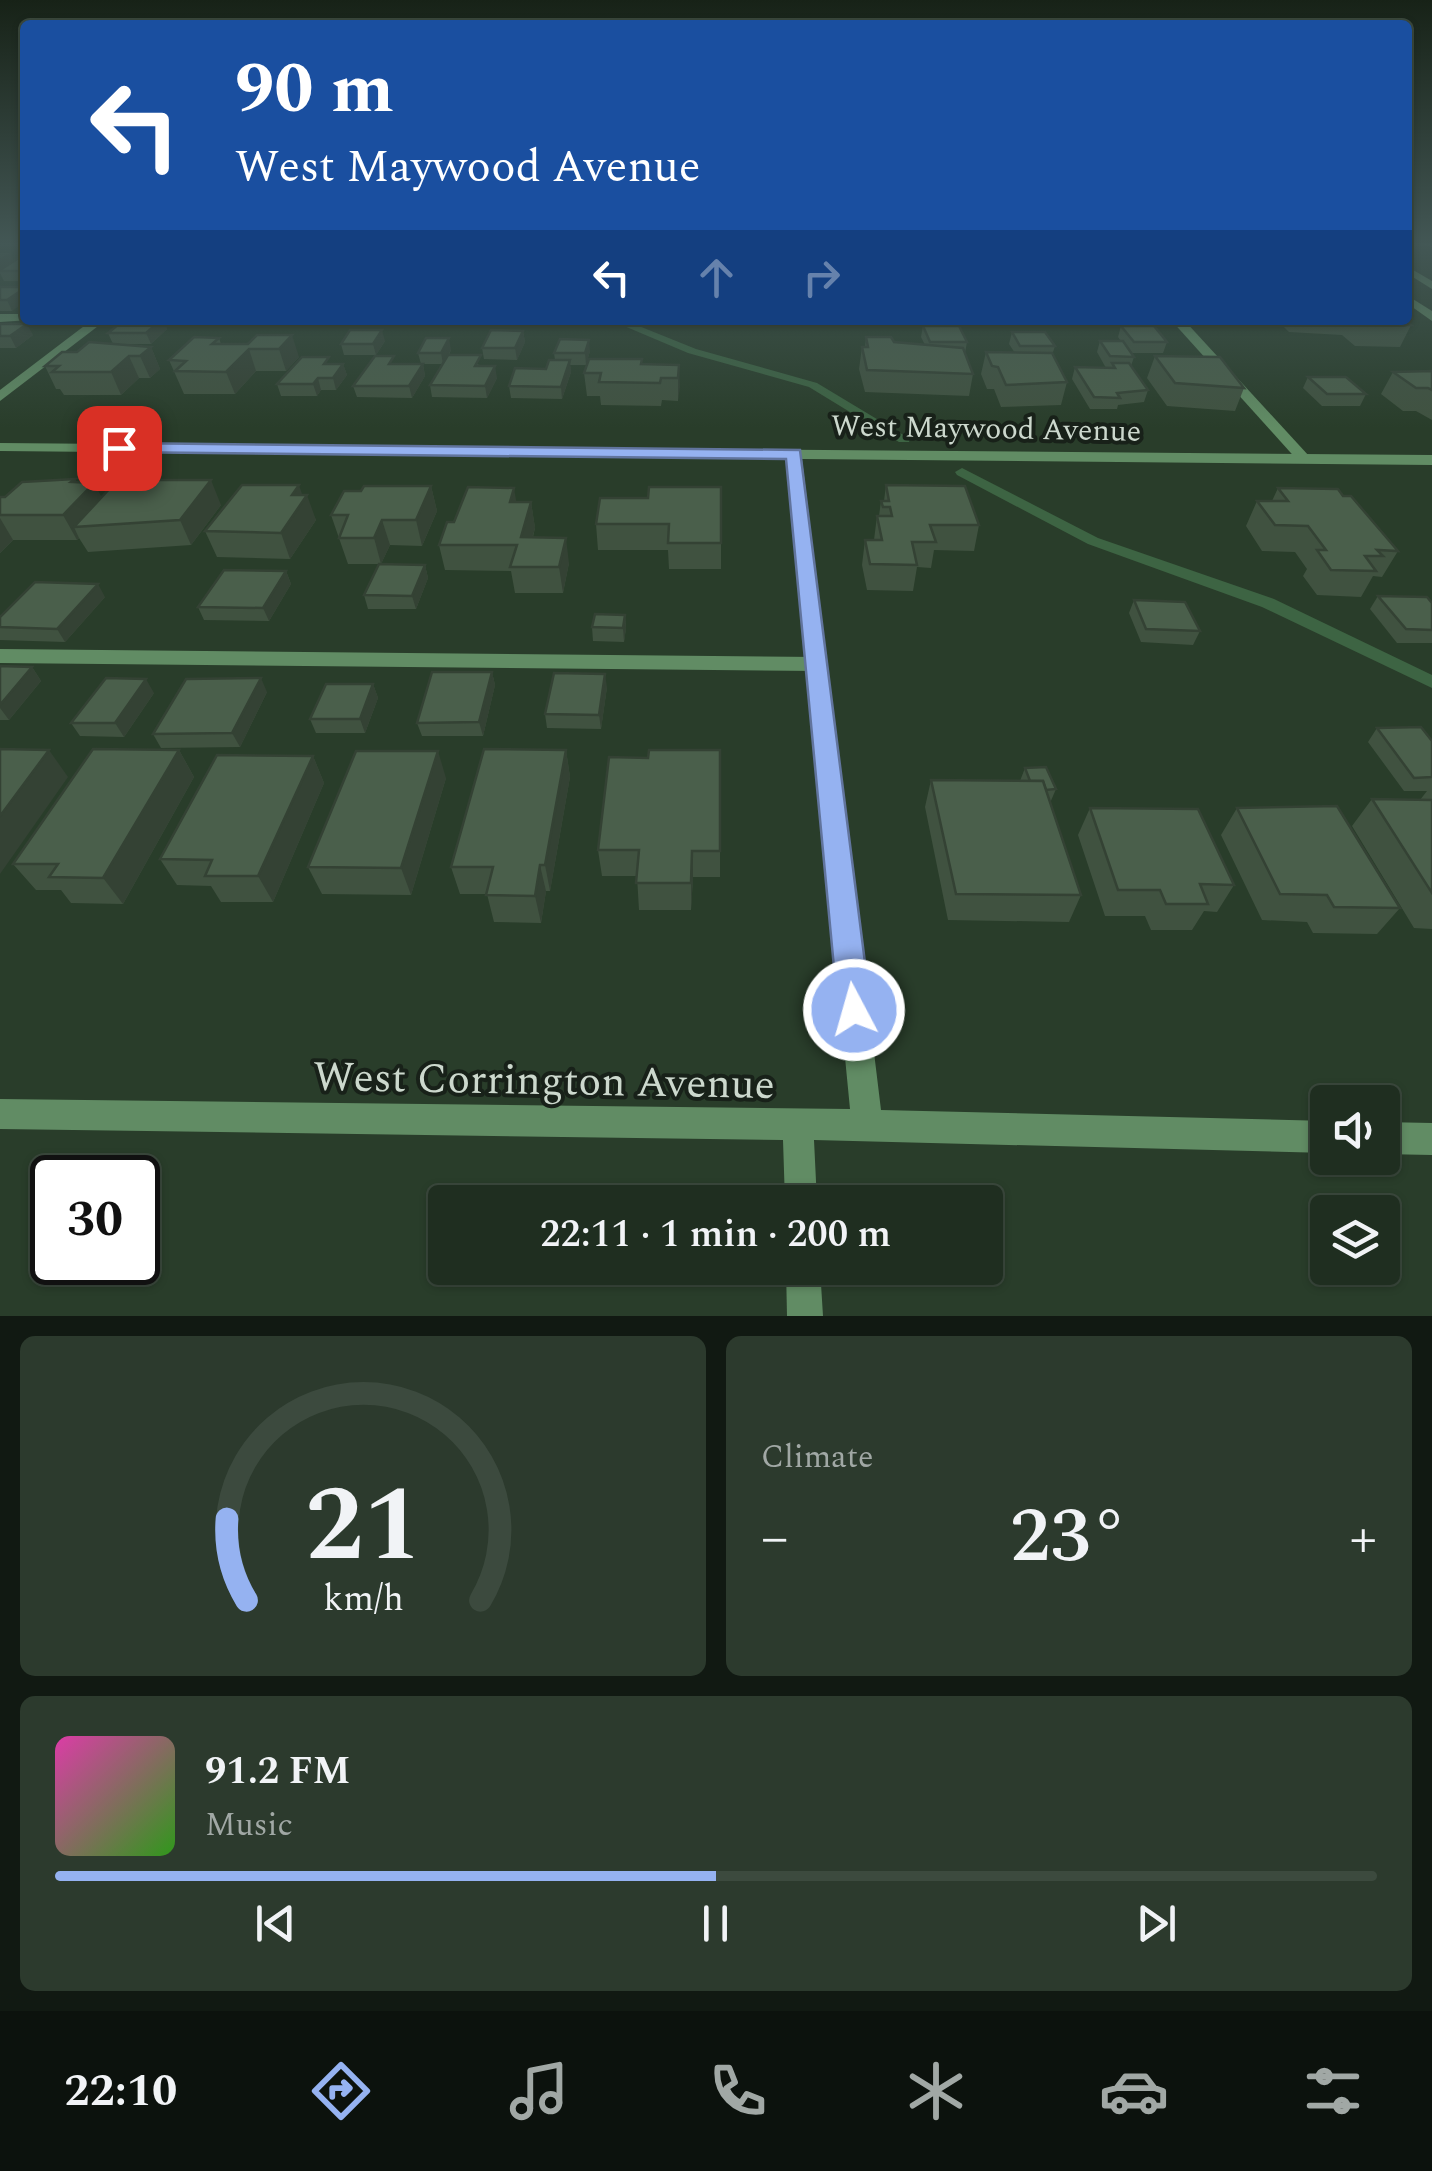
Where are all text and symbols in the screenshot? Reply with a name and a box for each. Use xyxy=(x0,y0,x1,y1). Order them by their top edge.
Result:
text: 90 m xyxy=(235,37,394,143)
icon: left xyxy=(70,60,200,190)
text: West Maywood Avenue xyxy=(235,133,701,202)
icon: left xyxy=(584,250,639,305)
icon: ahead xyxy=(689,250,744,305)
icon: right xyxy=(794,250,849,305)
street label: West Maywood Avenue xyxy=(830,403,1142,455)
pin xyxy=(77,406,162,491)
icon: arrive xyxy=(92,421,147,476)
position arrow xyxy=(802,958,906,1062)
street label: West Corrington Avenue xyxy=(313,1046,775,1117)
map controls xyxy=(1310,1085,1400,1285)
button: sound xyxy=(1310,1085,1400,1175)
speed limit sign: 30 xyxy=(30,1155,160,1285)
button: layers xyxy=(1310,1195,1400,1285)
text: 22:11 · 1 min · 200 m xyxy=(540,1206,891,1264)
text: Climate xyxy=(761,1433,873,1482)
text: 21 xyxy=(305,1448,421,1606)
text: 23° xyxy=(1010,1481,1128,1595)
text: − xyxy=(761,1497,789,1580)
text: + xyxy=(1349,1497,1377,1580)
text: km/h xyxy=(323,1572,403,1627)
text: 91.2 FM xyxy=(205,1743,350,1801)
text: Music xyxy=(205,1801,293,1850)
icon: previous xyxy=(248,1896,303,1951)
icon: pause xyxy=(688,1896,743,1951)
icon: next xyxy=(1129,1896,1184,1951)
icon: directions xyxy=(306,2056,376,2126)
icon: music xyxy=(504,2056,574,2126)
icon: phone xyxy=(703,2056,773,2126)
icon: climate xyxy=(901,2056,971,2126)
icon: car xyxy=(1099,2056,1169,2126)
icon: filters xyxy=(1298,2056,1368,2126)
text: 22:10 xyxy=(64,2057,177,2126)

